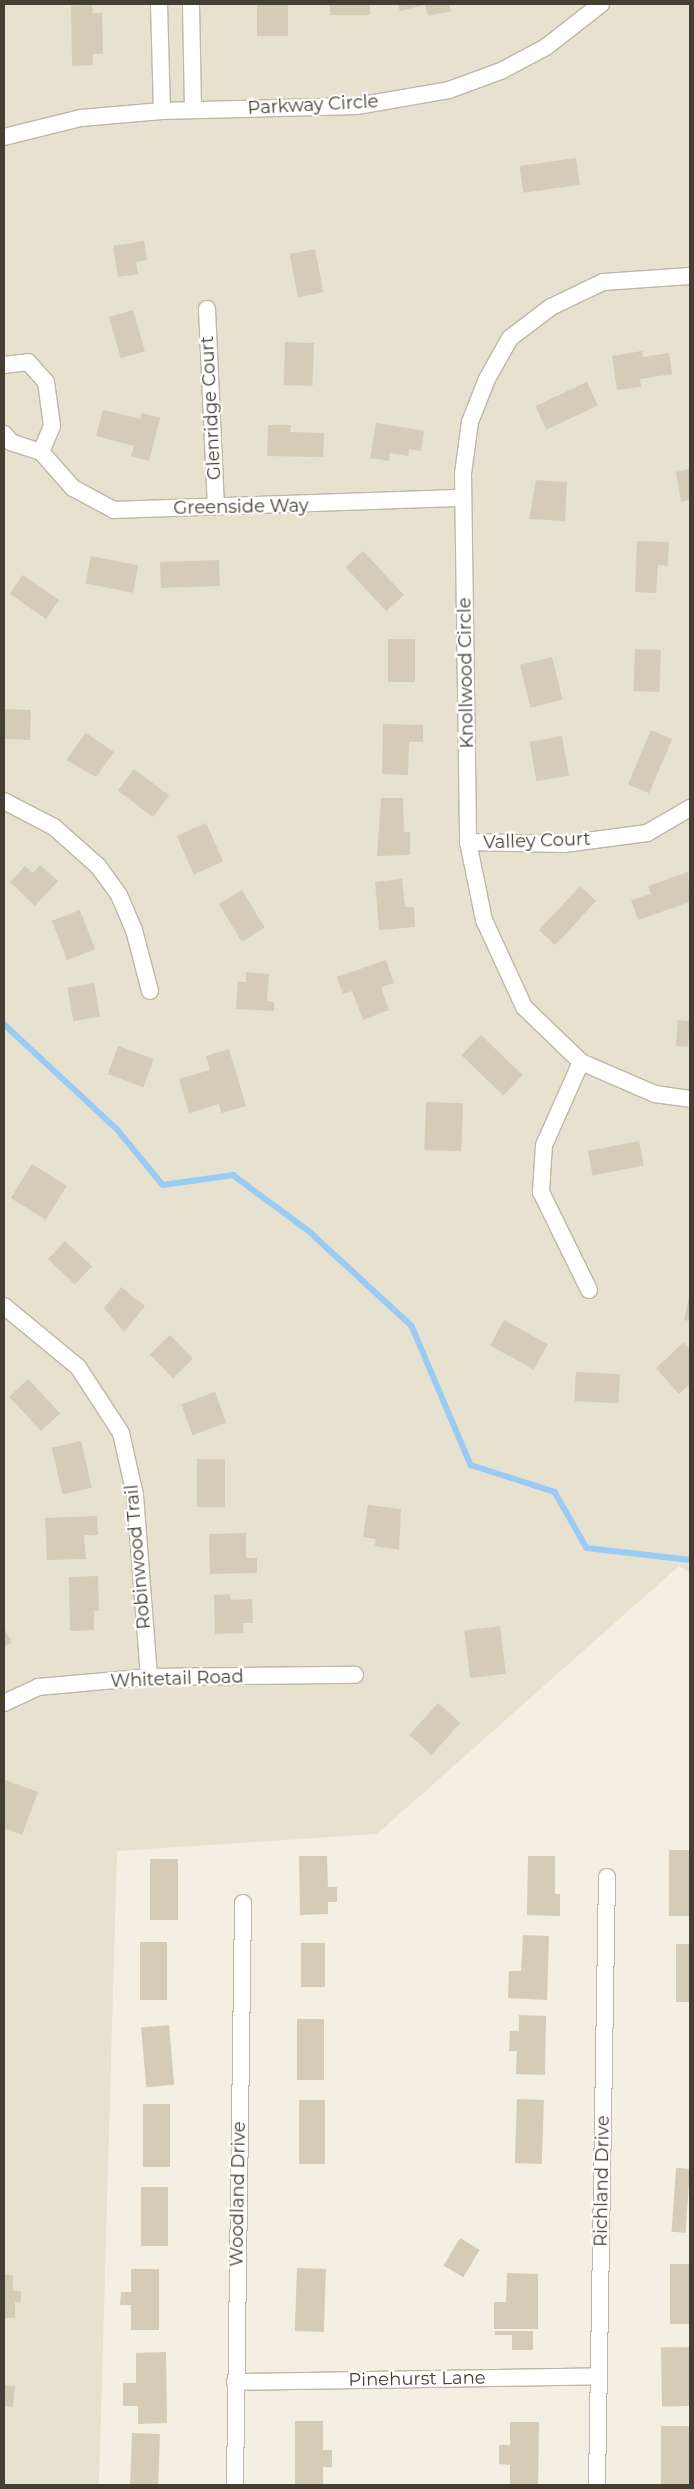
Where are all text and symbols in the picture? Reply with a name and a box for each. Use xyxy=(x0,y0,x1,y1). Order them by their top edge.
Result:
street label: Parkway Circle xyxy=(247,91,379,119)
street label: Glenridge Court xyxy=(196,335,226,481)
street label: Greenside Way xyxy=(173,495,309,519)
street label: Knollwood Circle xyxy=(454,597,478,749)
street label: Valley Court xyxy=(483,828,591,854)
street label: Robinwood Trail xyxy=(121,1484,155,1630)
street label: Whitetail Road xyxy=(110,1666,244,1692)
street label: Richland Drive xyxy=(590,2115,614,2247)
street label: Woodland Drive xyxy=(226,2121,250,2267)
street label: Pinehurst Lane xyxy=(348,2367,486,2391)

